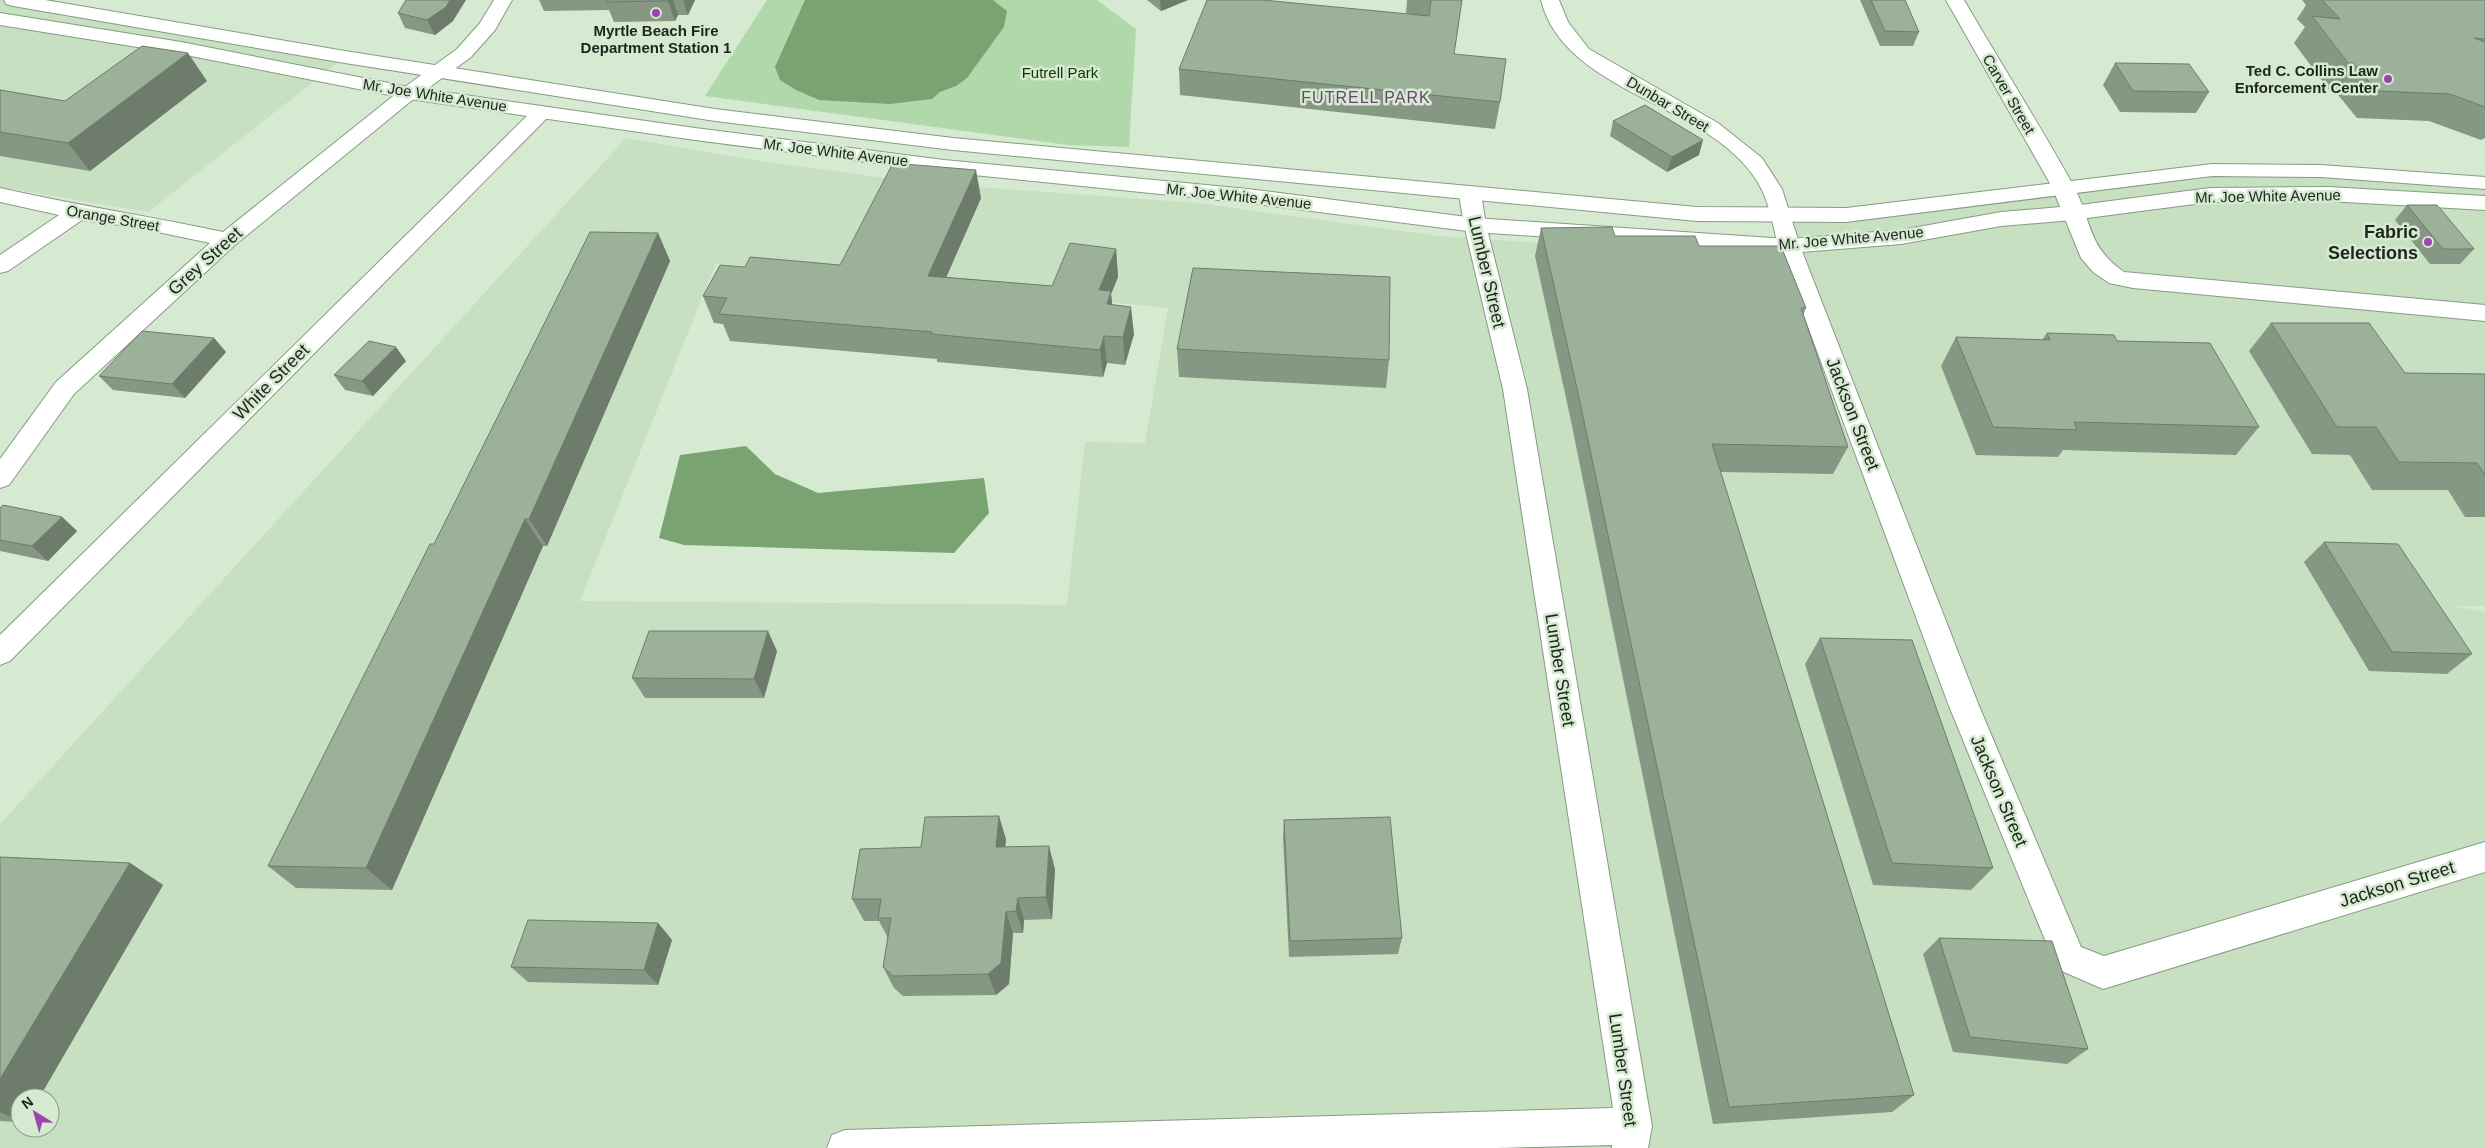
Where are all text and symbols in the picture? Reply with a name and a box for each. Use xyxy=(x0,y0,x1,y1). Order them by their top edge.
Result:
marker: Myrtle Beach Fire Department Station 1 xyxy=(650,7,662,19)
place label: Myrtle Beach Fire Department Station 1 xyxy=(581,22,731,56)
street label: Carver Street xyxy=(1979,51,2039,138)
place label: Ted C. Collins Law Enforcement Center xyxy=(2235,62,2378,96)
park label: Futrell Park xyxy=(1022,64,1099,81)
street label: Dunbar Street xyxy=(1624,73,1713,136)
marker: Ted C. Collins Law Enforcement Center xyxy=(2382,73,2394,85)
street label: Mr. Joe White Avenue xyxy=(362,75,508,115)
district label: FUTRELL PARK xyxy=(1301,89,1431,106)
street label: Mr. Joe White Avenue xyxy=(763,135,909,169)
street label: Mr. Joe White Avenue xyxy=(1166,180,1312,212)
street label: Mr. Joe White Avenue xyxy=(2195,186,2341,206)
street label: Orange Street xyxy=(65,201,162,235)
street label: Lumber Street xyxy=(1464,214,1510,330)
place label: Fabric Selections xyxy=(2328,222,2418,263)
street label: Grey Street xyxy=(164,223,246,299)
street label: Mr. Joe White Avenue xyxy=(1778,223,1924,253)
marker: Fabric Selections xyxy=(2422,236,2434,248)
street label: White Street xyxy=(229,340,313,424)
street label: Jackson Street xyxy=(1822,355,1884,473)
street label: Lumber Street xyxy=(1541,612,1579,728)
street label: Jackson Street xyxy=(1967,732,2031,850)
street label: Jackson Street xyxy=(2337,857,2457,911)
street label: Lumber Street xyxy=(1605,1012,1641,1128)
north arrow xyxy=(10,1088,60,1138)
text: N xyxy=(18,1093,36,1112)

